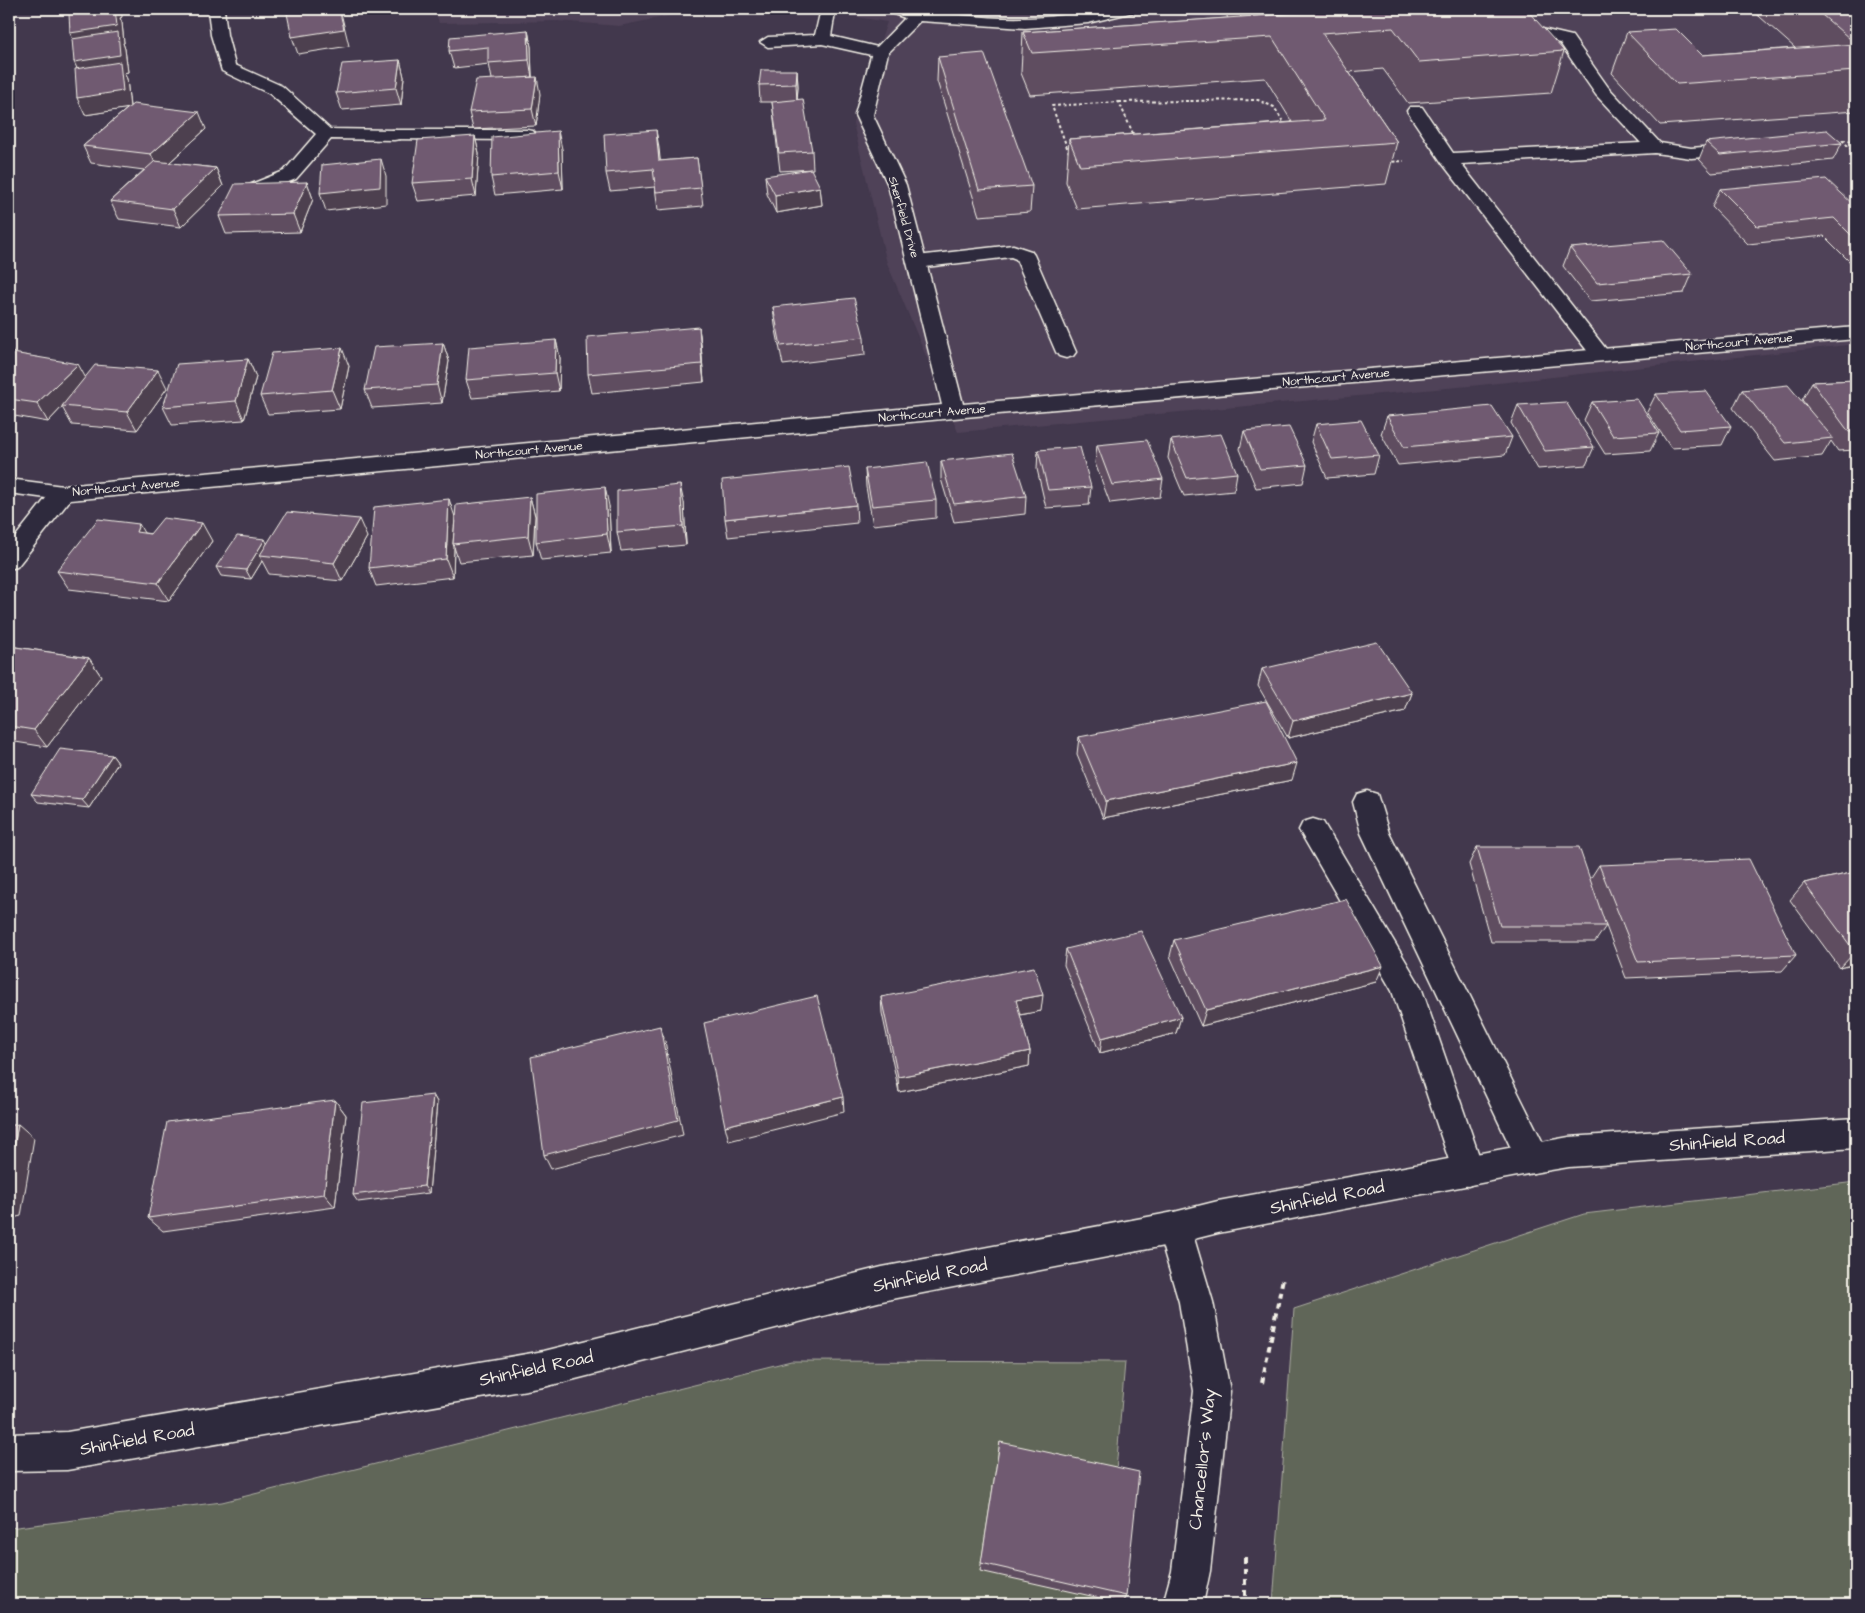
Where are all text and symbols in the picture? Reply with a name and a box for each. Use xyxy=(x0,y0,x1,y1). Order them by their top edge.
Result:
street label: Sherfield Drive xyxy=(884,174,923,260)
street label: Northcourt Avenue xyxy=(1685,329,1794,356)
street label: Northcourt Avenue xyxy=(1282,364,1391,391)
street label: Northcourt Avenue xyxy=(878,400,987,427)
street label: Northcourt Avenue xyxy=(475,437,584,464)
street label: Northcourt Avenue xyxy=(72,474,181,501)
street label: Shinfield Road xyxy=(1668,1125,1786,1158)
street label: Shinfield Road xyxy=(1268,1174,1386,1221)
street label: Shinfield Road xyxy=(871,1252,989,1299)
street label: Shinfield Road xyxy=(477,1344,595,1393)
street label: Chancellor's Way xyxy=(1183,1387,1223,1531)
street label: Shinfield Road xyxy=(78,1417,196,1462)

